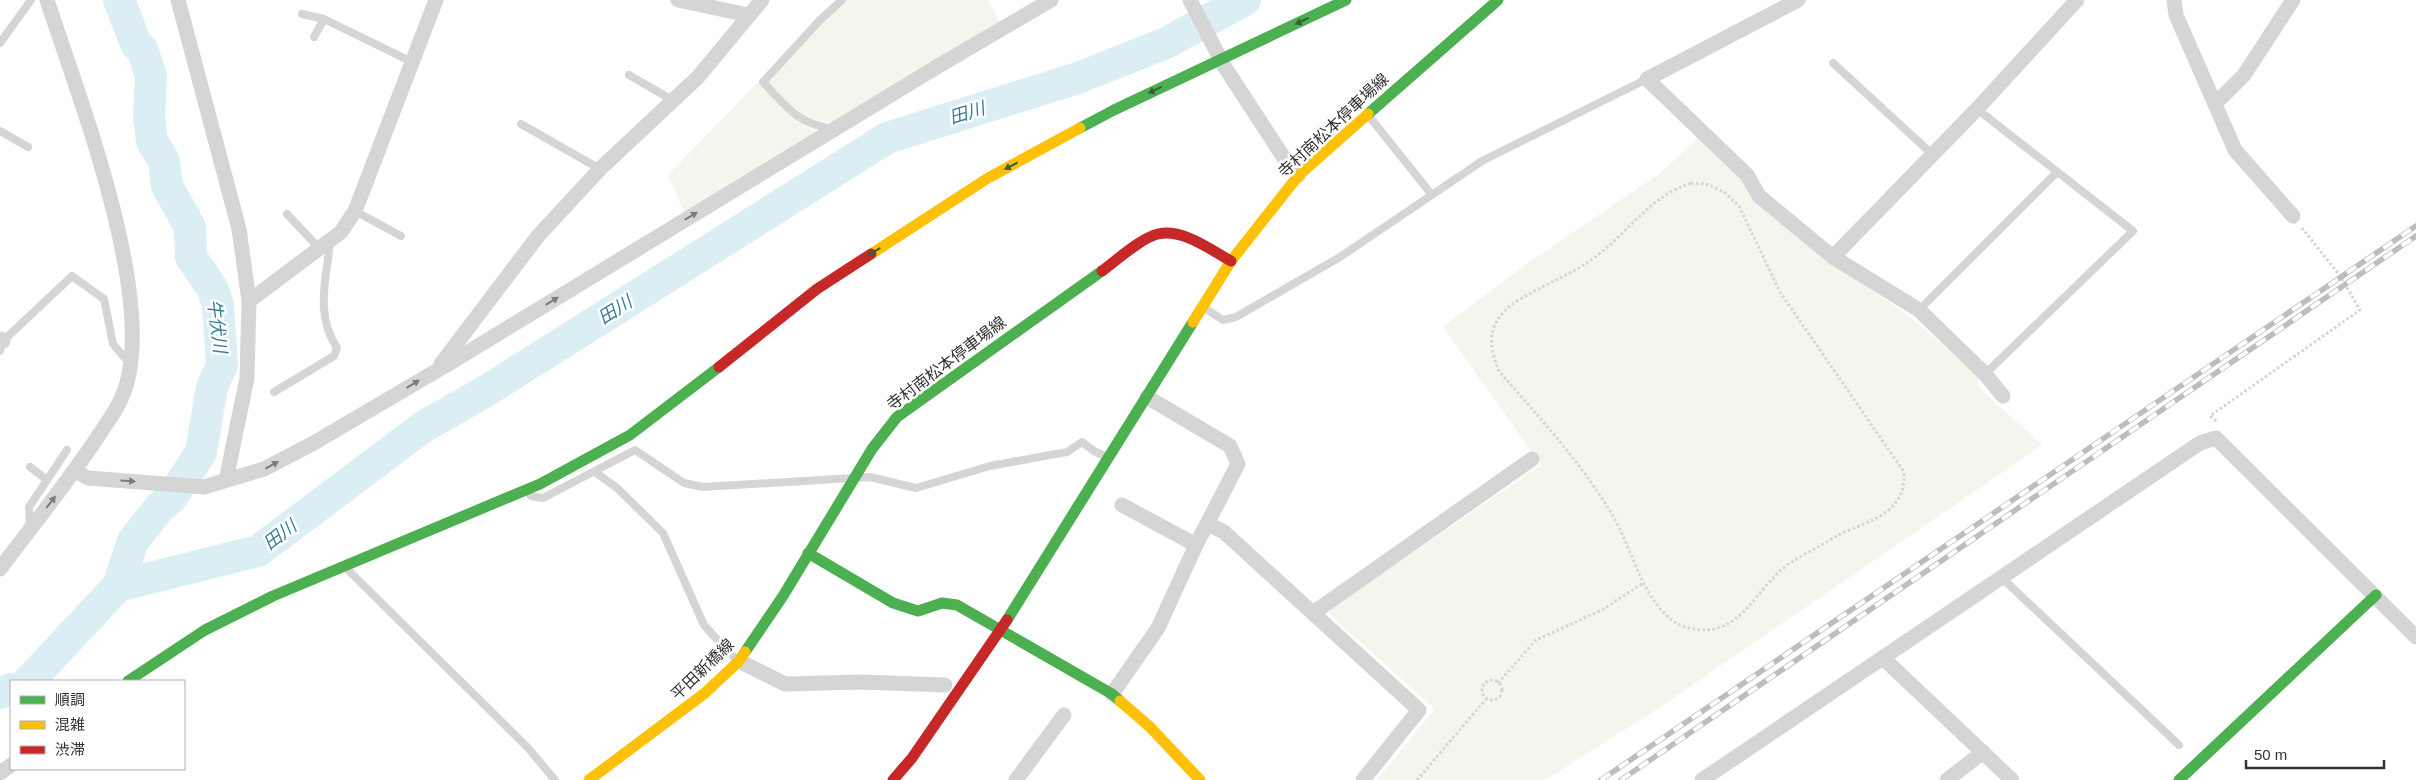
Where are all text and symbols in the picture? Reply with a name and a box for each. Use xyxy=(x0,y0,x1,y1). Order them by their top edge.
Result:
one-way arrow xyxy=(1295,17,1309,25)
street label: 寺村南松本停車場線 xyxy=(1275,70,1392,181)
one-way arrow xyxy=(1148,86,1163,95)
water label: 田川 xyxy=(947,98,989,128)
one-way arrow xyxy=(1005,161,1018,170)
one-way arrow xyxy=(685,212,698,221)
one-way arrow xyxy=(867,247,880,256)
water label: 田川 xyxy=(594,291,637,328)
one-way arrow xyxy=(546,296,559,305)
water label: 牛伏川 xyxy=(204,298,230,356)
street label: 寺村南松本停車場線 xyxy=(884,313,1009,414)
one-way arrow xyxy=(405,380,420,388)
one-way arrow xyxy=(265,461,279,469)
one-way arrow xyxy=(120,477,136,485)
one-way arrow xyxy=(45,496,56,509)
water label: 田川 xyxy=(260,515,302,554)
street label: 平田新橋線 xyxy=(668,635,737,703)
legend xyxy=(10,680,185,770)
text: 順調 xyxy=(55,691,85,708)
text: 混雑 xyxy=(55,716,85,733)
scale bar xyxy=(2246,738,2384,770)
text: 渋滞 xyxy=(55,741,85,758)
text: 50 m xyxy=(2254,746,2287,763)

